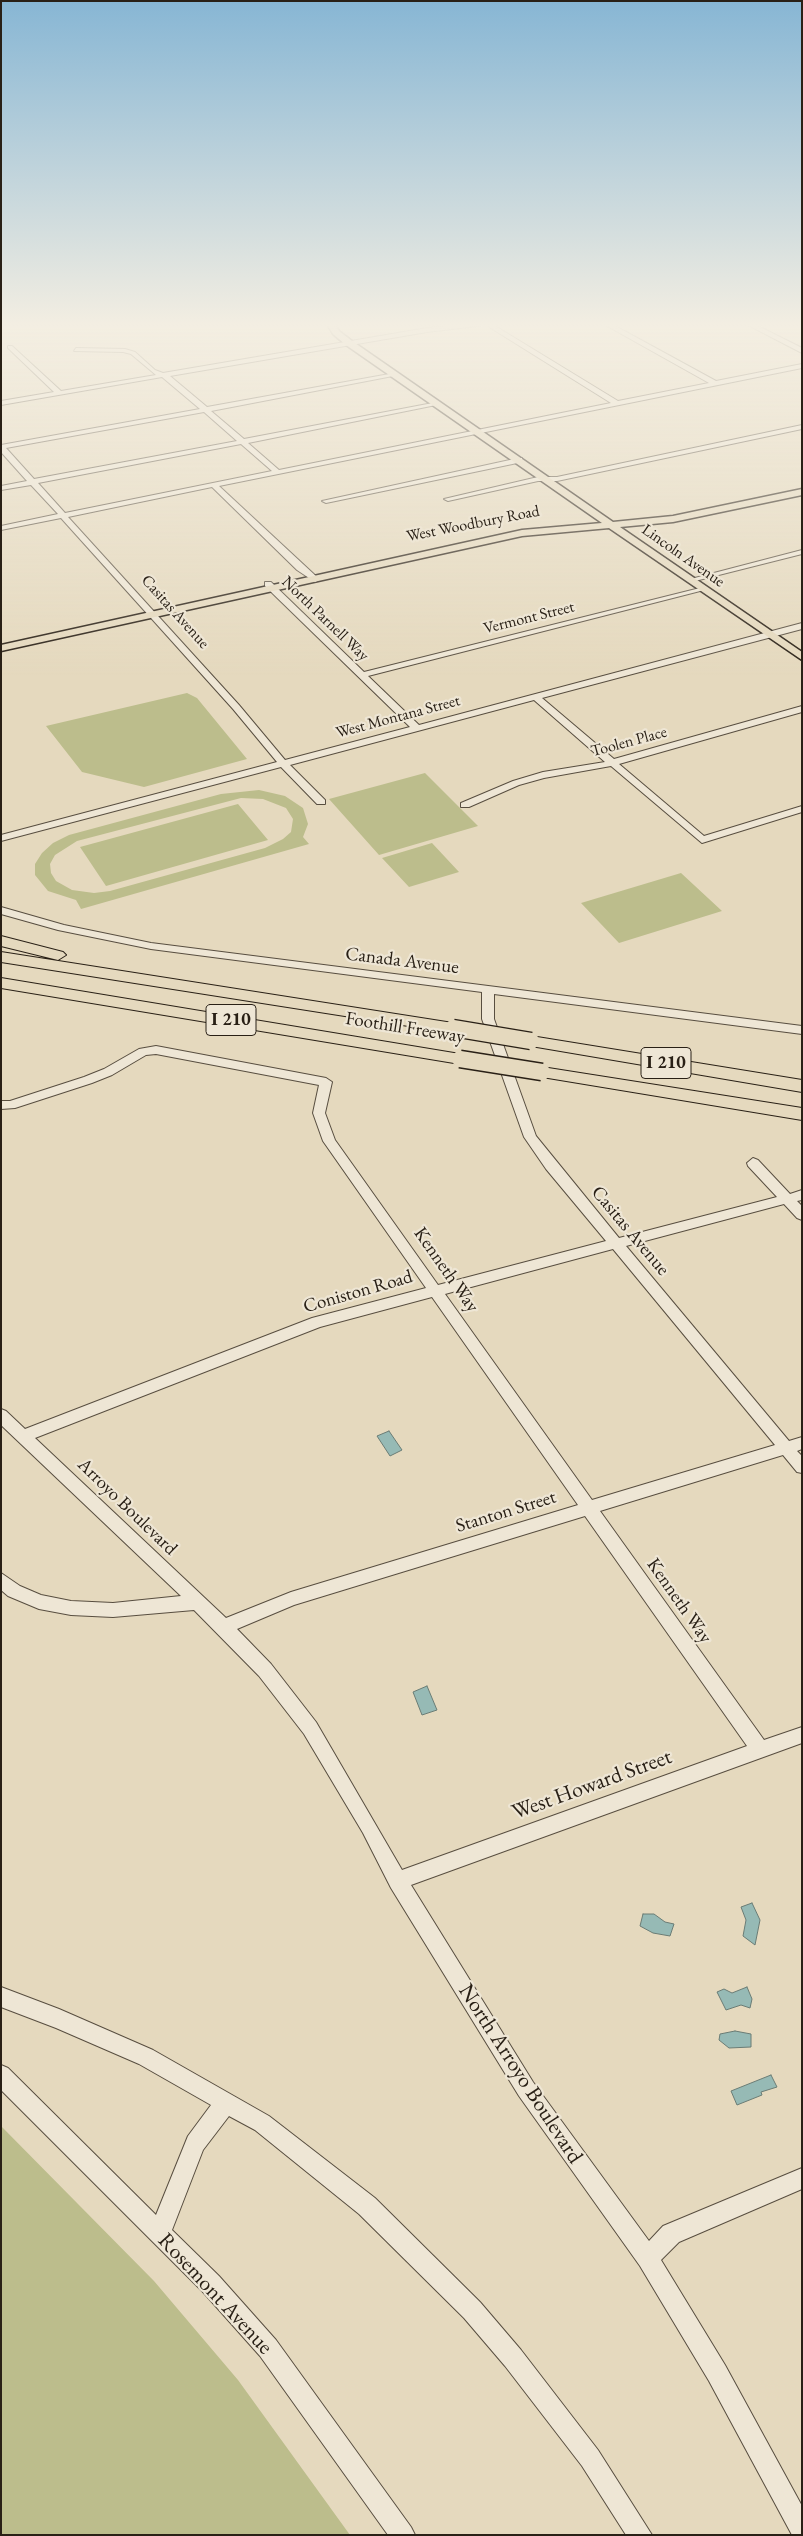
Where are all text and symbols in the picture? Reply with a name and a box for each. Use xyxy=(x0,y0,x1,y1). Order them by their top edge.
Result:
street label: West Woodbury Road xyxy=(405,502,541,546)
street label: Lincoln Avenue xyxy=(638,520,728,592)
street label: Casitas Avenue xyxy=(137,571,213,653)
street label: North Parnell Way xyxy=(277,572,373,666)
street label: Vermont Street xyxy=(482,597,576,639)
street label: West Montana Street xyxy=(334,691,462,743)
street label: Toolen Place xyxy=(589,723,669,761)
street label: Canada Avenue xyxy=(344,943,460,979)
road number: I 210 xyxy=(206,1004,256,1036)
street label: Foothill Freeway xyxy=(344,1007,466,1049)
road number: I 210 xyxy=(641,1048,691,1078)
street label: Casitas Avenue xyxy=(586,1182,674,1280)
street label: Kenneth Way xyxy=(408,1223,484,1317)
street label: Coniston Road xyxy=(301,1266,415,1318)
street label: Arroyo Boulevard xyxy=(72,1454,182,1560)
street label: Stanton Street xyxy=(453,1486,559,1538)
street label: Kenneth Way xyxy=(641,1554,717,1648)
street label: West Howard Street xyxy=(509,1744,675,1826)
street label: North Arroyo Boulevard xyxy=(452,1979,588,2169)
street label: Rosemont Avenue xyxy=(152,2228,278,2360)

